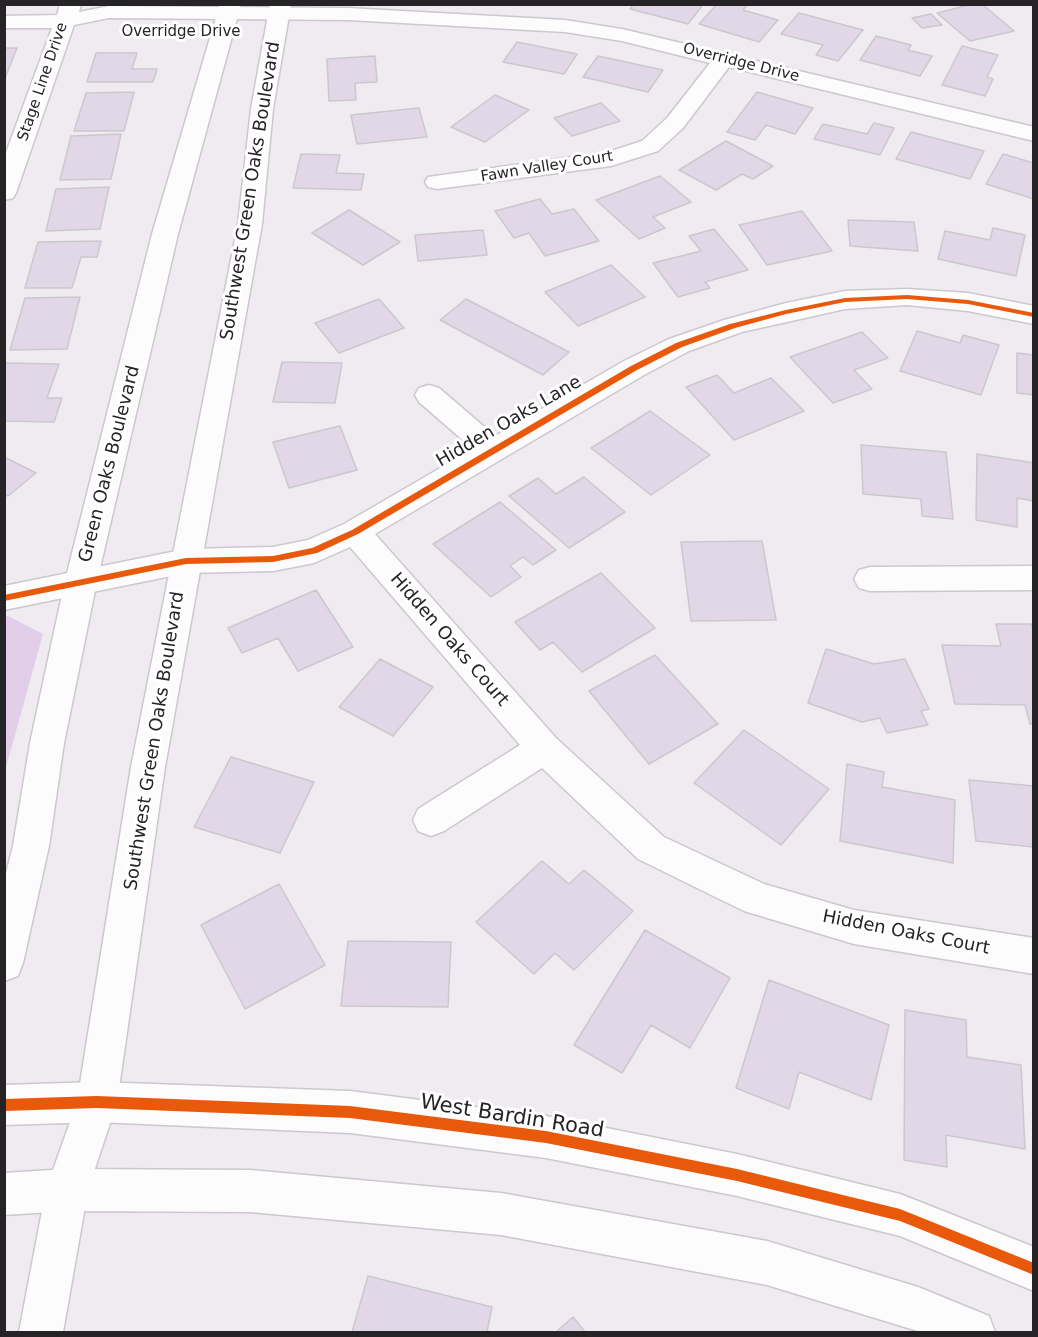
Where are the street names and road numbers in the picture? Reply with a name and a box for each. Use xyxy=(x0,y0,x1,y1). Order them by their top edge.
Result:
street label: Stage Line Drive xyxy=(14,20,72,144)
street label: Overridge Drive xyxy=(121,23,241,41)
street label: Southwest Green Oaks Boulevard xyxy=(217,40,285,342)
street label: Overridge Drive xyxy=(681,40,801,86)
street label: Fawn Valley Court xyxy=(480,148,614,186)
street label: Green Oaks Boulevard xyxy=(75,363,145,565)
street label: Hidden Oaks Lane xyxy=(433,372,585,472)
street label: Hidden Oaks Court xyxy=(385,569,513,711)
street label: Southwest Green Oaks Boulevard xyxy=(121,590,189,892)
street label: Hidden Oaks Court xyxy=(821,906,991,960)
street label: West Bardin Road xyxy=(418,1090,606,1144)

